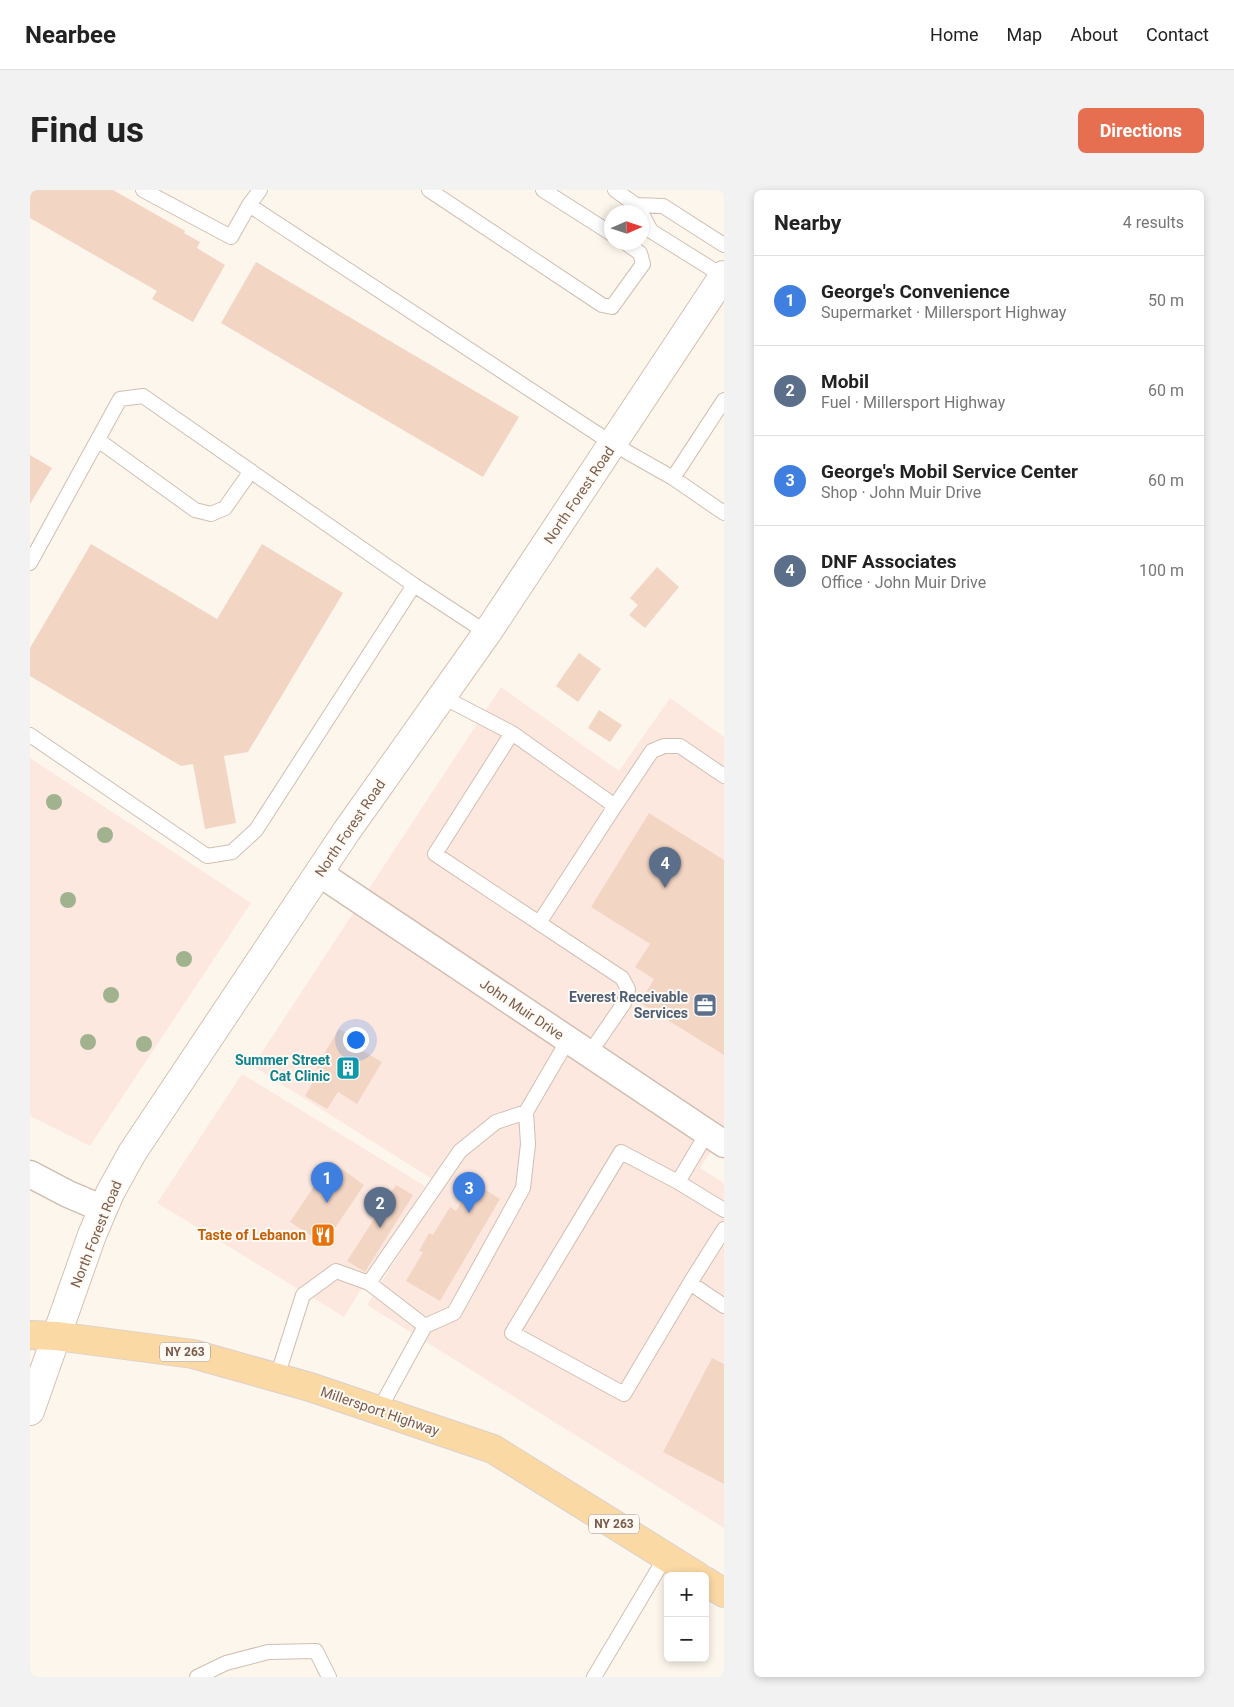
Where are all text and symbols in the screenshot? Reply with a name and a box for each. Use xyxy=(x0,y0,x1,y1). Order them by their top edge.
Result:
text: Nearbee xyxy=(25,21,116,49)
text: Home xyxy=(930,24,979,45)
text: Map xyxy=(1007,24,1042,45)
text: About xyxy=(1070,24,1118,45)
text: Contact xyxy=(1146,24,1209,45)
button: Directions xyxy=(1078,108,1204,153)
text: Find us xyxy=(30,110,144,151)
north arrow xyxy=(604,205,649,250)
text: Nearby xyxy=(774,211,841,235)
text: 4 results xyxy=(1123,213,1184,232)
text: George's Convenience xyxy=(821,280,1010,303)
text: 1 xyxy=(785,291,795,310)
text: 50 m xyxy=(1148,291,1184,310)
text: Supermarket · Millersport Highway xyxy=(821,303,1066,322)
text: Mobil xyxy=(821,370,869,393)
text: 2 xyxy=(785,381,795,400)
text: 60 m xyxy=(1148,381,1184,400)
text: Fuel · Millersport Highway xyxy=(821,393,1005,412)
street label: North Forest Road xyxy=(541,443,617,547)
text: George's Mobil Service Center xyxy=(821,460,1078,483)
text: 3 xyxy=(785,471,795,490)
text: 60 m xyxy=(1148,471,1184,490)
text: Shop · John Muir Drive xyxy=(821,483,981,502)
text: DNF Associates xyxy=(821,550,956,573)
text: 4 xyxy=(785,561,795,580)
text: 100 m xyxy=(1139,561,1184,580)
text: Office · John Muir Drive xyxy=(821,573,986,592)
street label: North Forest Road xyxy=(312,776,388,880)
pin: 4 xyxy=(649,847,681,888)
street label: John Muir Drive xyxy=(477,975,567,1043)
place label: Everest Receivable Services xyxy=(569,989,688,1021)
office icon: Everest Receivable Services xyxy=(692,992,718,1018)
your location xyxy=(343,1027,369,1053)
place label: Summer Street Cat Clinic xyxy=(235,1052,330,1084)
building icon: Summer Street Cat Clinic xyxy=(335,1055,361,1081)
pin: 1 xyxy=(311,1162,343,1203)
pin: 3 xyxy=(453,1172,485,1213)
street label: North Forest Road xyxy=(67,1178,125,1290)
pin: 2 xyxy=(364,1187,396,1228)
restaurant icon: Taste of Lebanon xyxy=(310,1222,336,1248)
place label: Taste of Lebanon xyxy=(197,1227,306,1243)
road number: NY 263 xyxy=(160,1342,210,1362)
street label: Millersport Highway xyxy=(319,1383,442,1439)
road number: NY 263 xyxy=(589,1515,639,1534)
map controls xyxy=(664,1572,709,1662)
button: + xyxy=(664,1572,709,1617)
button: − xyxy=(664,1617,709,1662)

